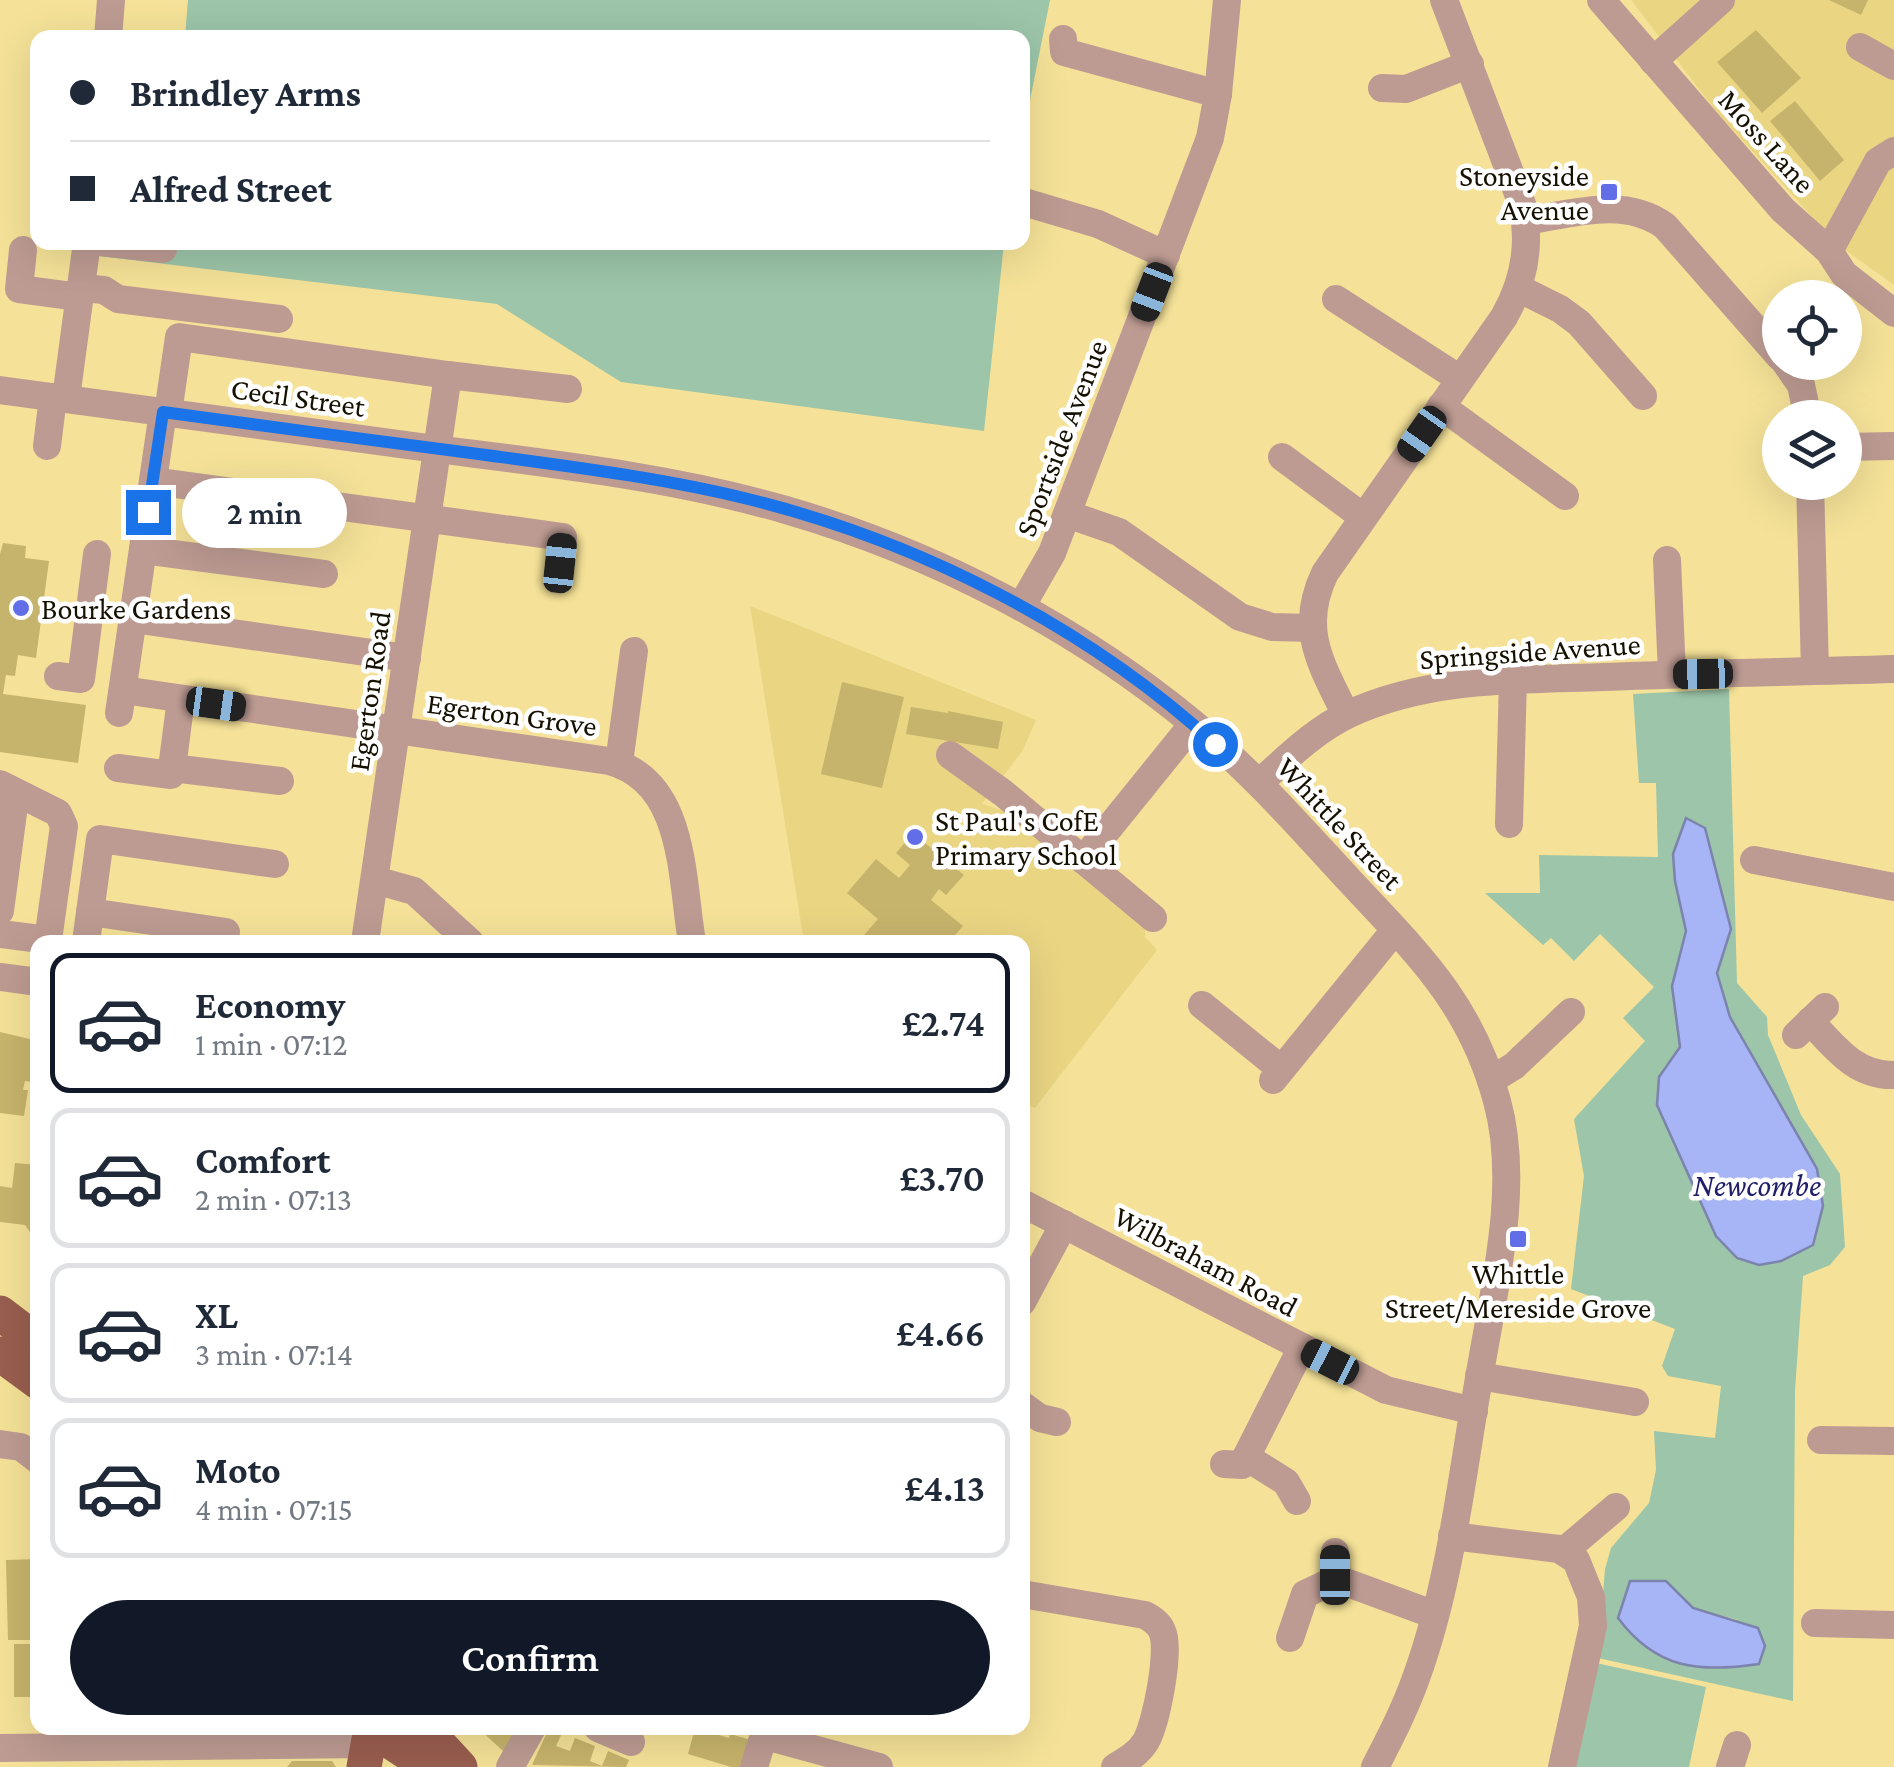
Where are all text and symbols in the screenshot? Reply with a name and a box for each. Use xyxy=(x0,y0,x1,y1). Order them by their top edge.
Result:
text: Brindley Arms xyxy=(130,72,361,114)
street label: Moss Lane xyxy=(1712,83,1822,199)
place label: Stoneyside Avenue xyxy=(1459,159,1589,226)
text: Alfred Street xyxy=(130,168,332,210)
marker: Stoneyside Avenue xyxy=(1598,181,1620,203)
car xyxy=(1127,259,1177,325)
map controls xyxy=(1762,280,1862,500)
button: locate xyxy=(1762,280,1862,380)
street label: Sportside Avenue xyxy=(1008,335,1115,541)
street label: Cecil Street xyxy=(229,371,368,423)
button: layers xyxy=(1762,400,1862,500)
car xyxy=(1393,401,1451,467)
callout: 2 min xyxy=(183,477,348,547)
route end xyxy=(126,490,171,535)
text: 2 min xyxy=(227,495,302,531)
car xyxy=(542,532,578,594)
place label: Bourke Gardens xyxy=(41,592,231,625)
marker: Bourke Gardens xyxy=(10,597,32,619)
street label: Egerton Road xyxy=(341,609,398,773)
street label: Springside Avenue xyxy=(1418,627,1642,676)
car xyxy=(1673,658,1733,690)
car xyxy=(184,685,248,723)
street label: Egerton Grove xyxy=(425,686,599,743)
route start xyxy=(1193,722,1238,767)
street label: Whittle Street xyxy=(1271,750,1410,897)
place label: St Paul's CofE Primary School xyxy=(935,804,1117,872)
marker: St Paul's CofE Primary School xyxy=(904,826,926,848)
icon: car xyxy=(75,978,165,1068)
text: Economy xyxy=(195,984,345,1026)
text: £2.74 xyxy=(902,1002,985,1044)
text: 1 min · 07:12 xyxy=(195,1026,347,1062)
icon: car xyxy=(75,1133,165,1223)
text: Comfort xyxy=(195,1139,331,1181)
text: £3.70 xyxy=(899,1157,985,1199)
water label: Newcombe xyxy=(1693,1167,1821,1203)
text: 2 min · 07:13 xyxy=(195,1181,352,1217)
street label: Wilbraham Road xyxy=(1109,1199,1303,1323)
marker: Whittle Street/Mereside Grove xyxy=(1507,1228,1529,1250)
place label: Whittle Street/Mereside Grove xyxy=(1385,1257,1651,1324)
icon: car xyxy=(75,1288,165,1378)
text: XL xyxy=(195,1294,238,1336)
text: £4.66 xyxy=(896,1312,985,1354)
car xyxy=(1296,1335,1364,1389)
text: 3 min · 07:14 xyxy=(195,1336,353,1372)
icon: car xyxy=(75,1443,165,1533)
text: Moto xyxy=(195,1449,281,1491)
text: £4.13 xyxy=(904,1467,985,1509)
text: 4 min · 07:15 xyxy=(195,1491,353,1527)
car xyxy=(1320,1545,1350,1605)
button: Confirm xyxy=(70,1600,990,1715)

